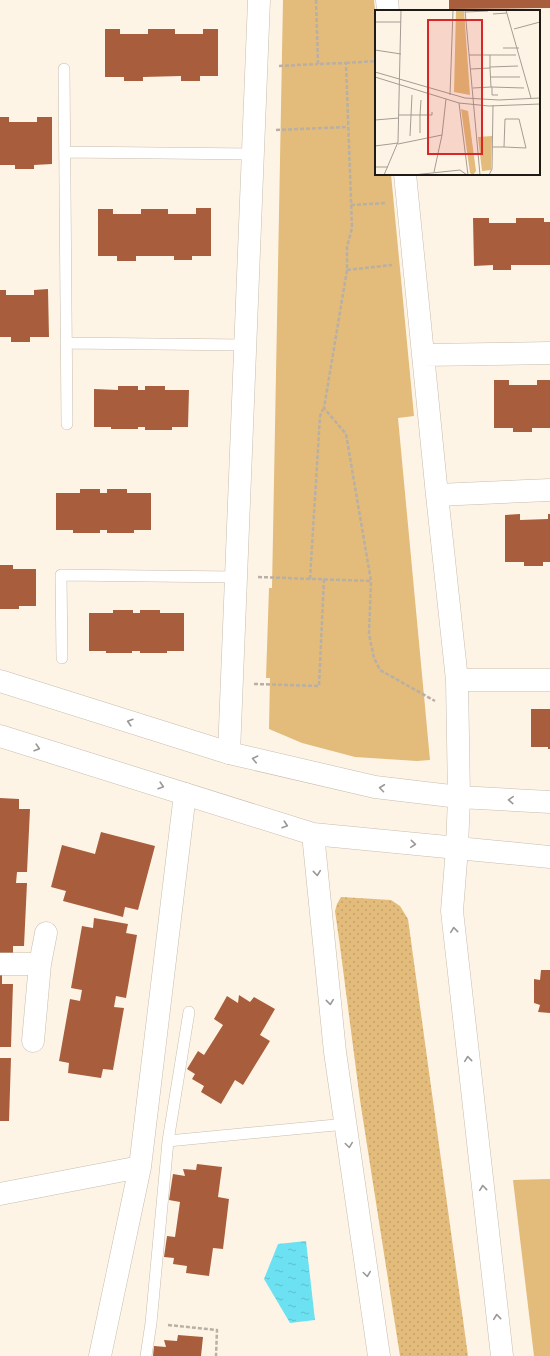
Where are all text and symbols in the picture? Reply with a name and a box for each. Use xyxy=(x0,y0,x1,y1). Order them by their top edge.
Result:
inset map xyxy=(375,10,540,175)
one-way arrow xyxy=(127,718,134,727)
one-way arrow xyxy=(34,743,41,751)
one-way arrow xyxy=(252,755,258,763)
one-way arrow xyxy=(158,781,165,790)
one-way arrow xyxy=(379,784,385,793)
one-way arrow xyxy=(508,795,514,804)
one-way arrow xyxy=(282,821,289,829)
one-way arrow xyxy=(410,839,417,848)
one-way arrow xyxy=(312,870,321,876)
one-way arrow xyxy=(449,927,458,933)
one-way arrow xyxy=(326,999,335,1005)
one-way arrow xyxy=(464,1056,473,1062)
one-way arrow xyxy=(344,1142,353,1148)
one-way arrow xyxy=(478,1185,487,1191)
one-way arrow xyxy=(362,1271,371,1277)
one-way arrow xyxy=(493,1314,502,1320)

